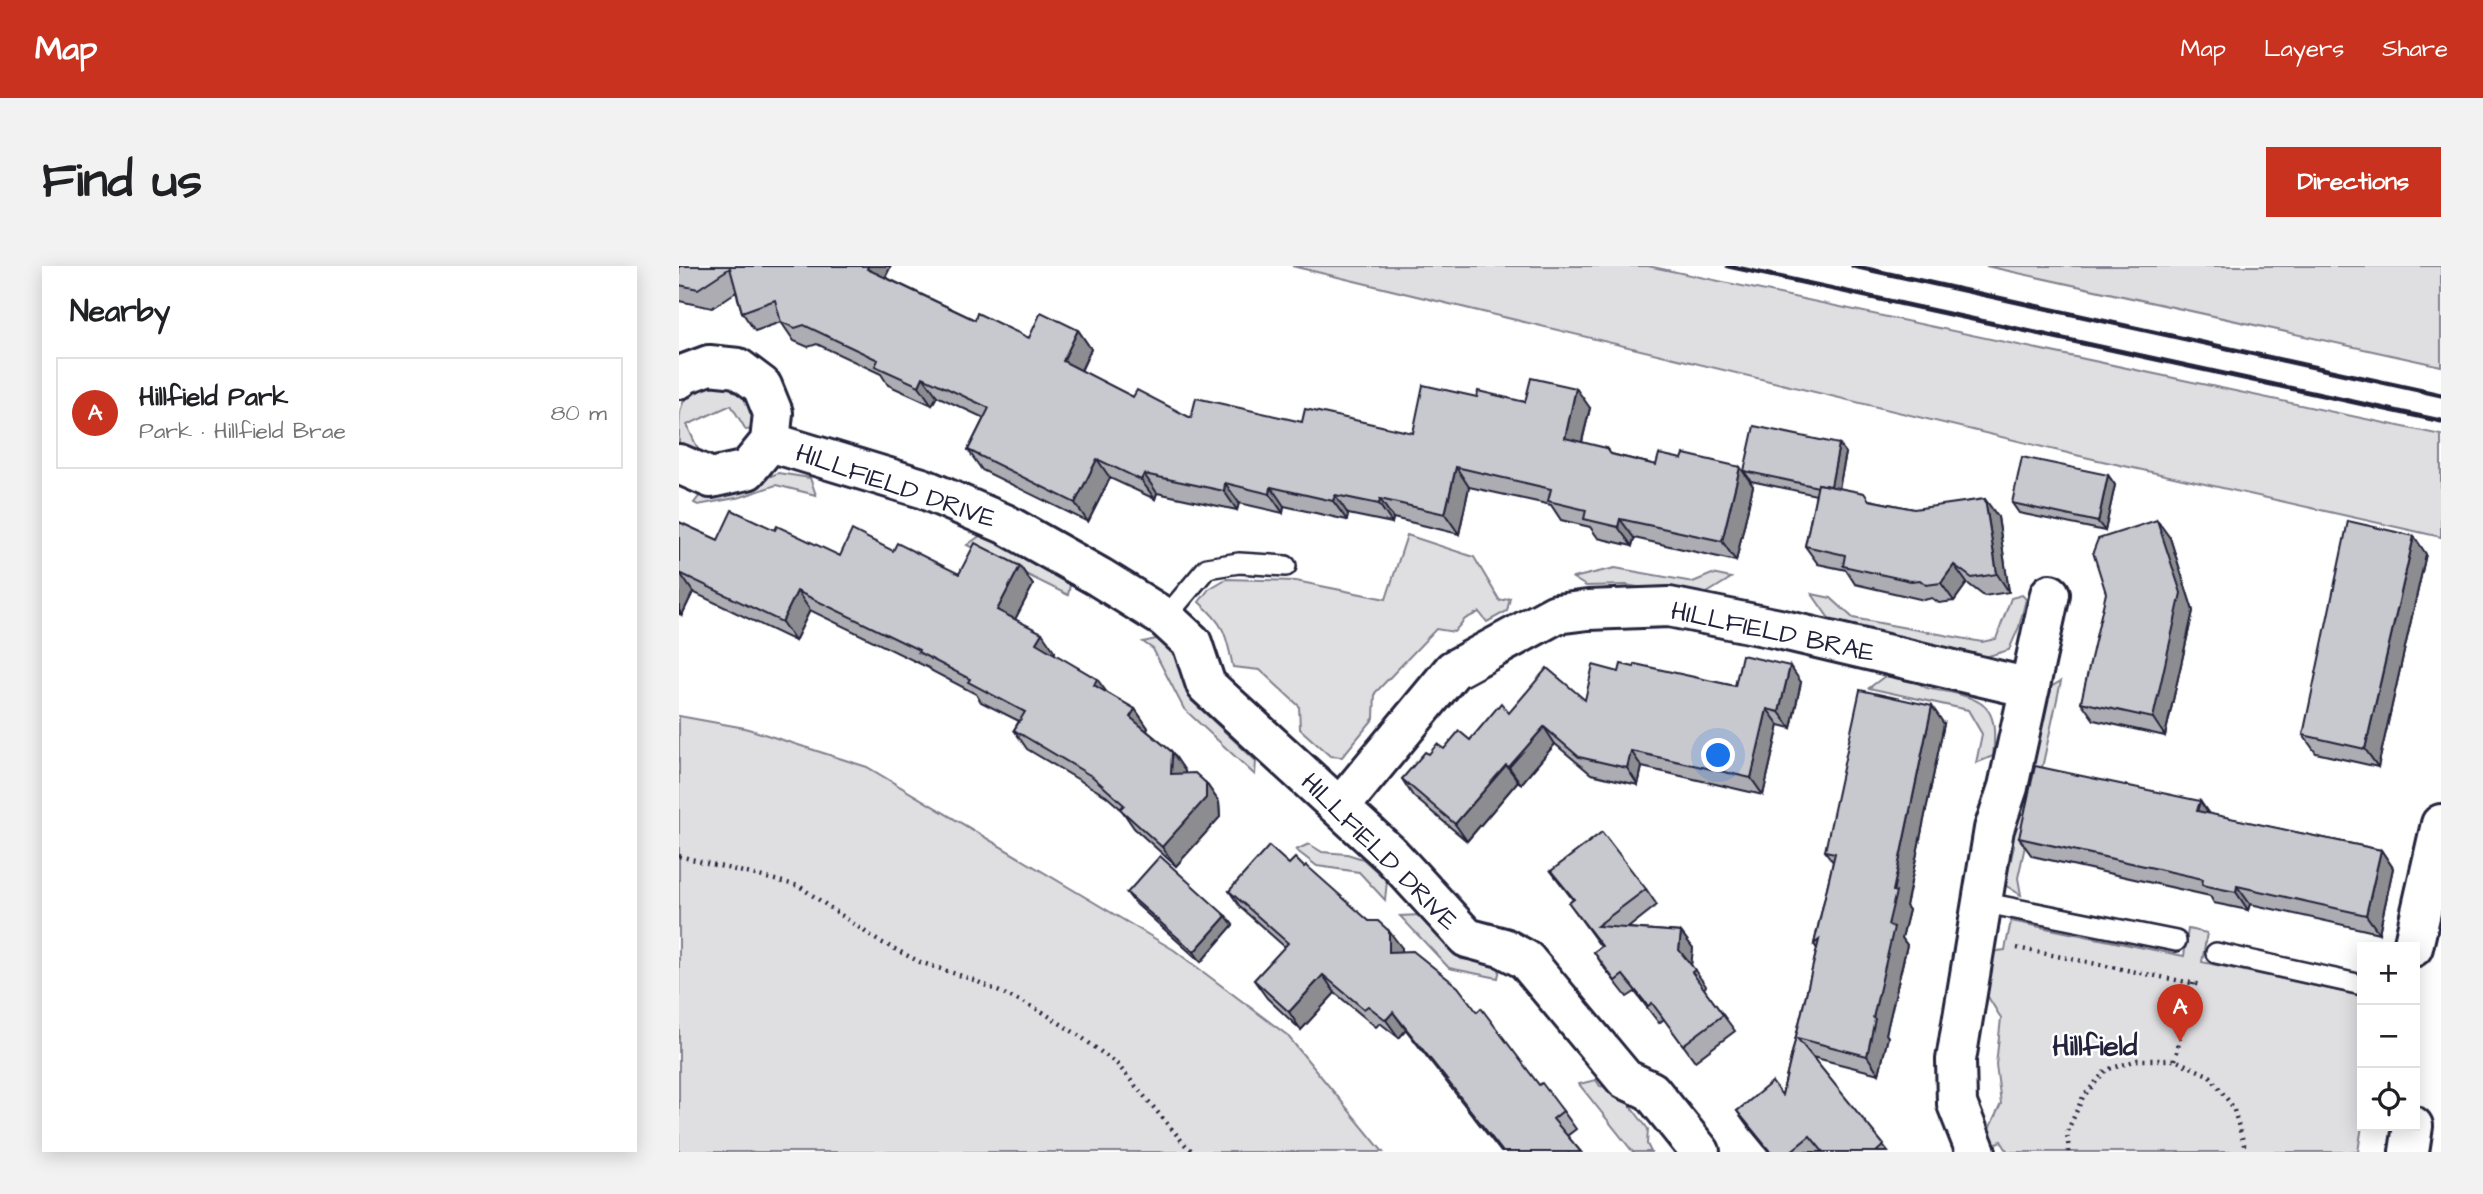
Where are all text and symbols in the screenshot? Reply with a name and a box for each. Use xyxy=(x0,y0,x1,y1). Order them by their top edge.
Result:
text: Map xyxy=(35,26,97,72)
text: Map xyxy=(2181,32,2226,66)
text: Layers xyxy=(2264,32,2344,66)
text: Share xyxy=(2382,32,2448,66)
button: Directions xyxy=(2266,147,2441,217)
text: Find us xyxy=(42,148,202,216)
text: Nearby xyxy=(70,291,170,333)
text: Hillfield Park xyxy=(139,379,288,415)
text: A xyxy=(88,397,102,429)
text: 80 m xyxy=(550,397,607,429)
text: Park · Hillfield Brae xyxy=(139,415,346,447)
street label: HILLFIELD DRIVE xyxy=(791,435,1000,537)
street label: HILLFIELD BRAE xyxy=(1668,593,1878,671)
your location xyxy=(1701,738,1735,772)
street label: HILLFIELD DRIVE xyxy=(1293,765,1466,938)
map controls xyxy=(2357,942,2420,1131)
button: + xyxy=(2357,942,2420,1005)
pin: A xyxy=(2157,984,2203,1042)
button: − xyxy=(2357,1005,2420,1068)
district label: Hillfield xyxy=(2053,1027,2138,1066)
button: locate xyxy=(2357,1068,2420,1131)

